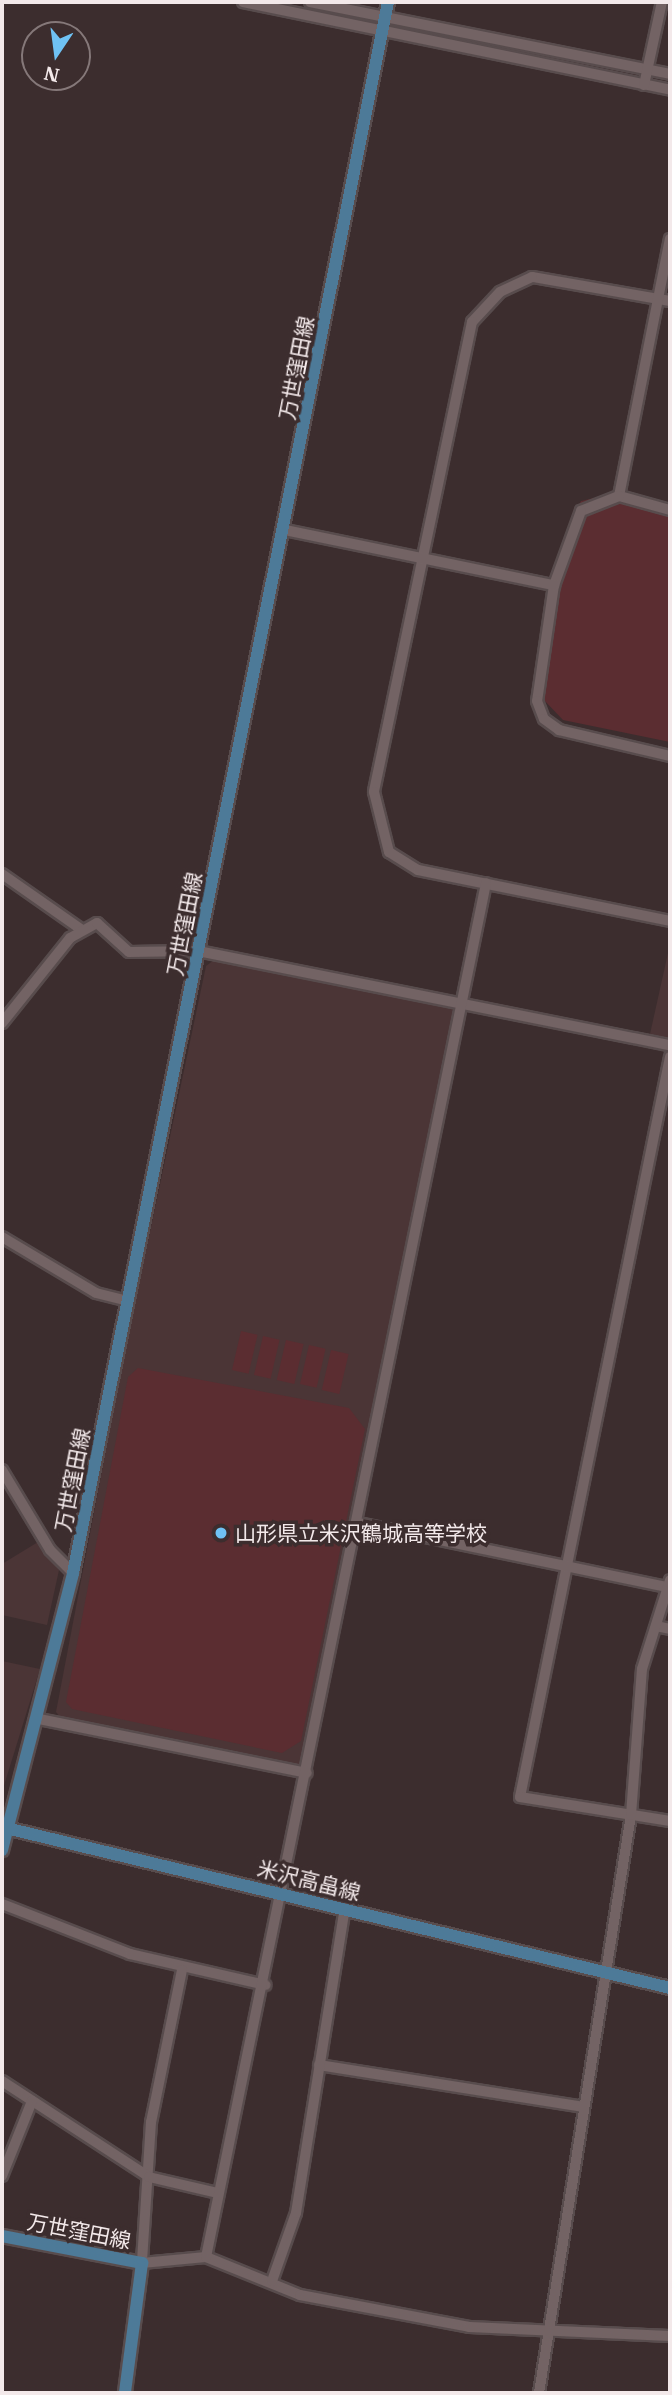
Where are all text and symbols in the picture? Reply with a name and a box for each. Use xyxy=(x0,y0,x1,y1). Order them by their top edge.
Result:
north arrow xyxy=(21,21,91,91)
text: N xyxy=(42,61,62,88)
street label: 万世窪田線 xyxy=(274,314,318,422)
street label: 万世窪田線 xyxy=(162,870,206,978)
street label: 万世窪田線 xyxy=(50,1426,94,1534)
place label: 山形県立米沢鶴城高等学校 xyxy=(235,1520,487,1546)
marker: 山形県立米沢鶴城高等学校 xyxy=(213,1525,229,1541)
street label: 米沢高畠線 xyxy=(255,1855,363,1905)
street label: 万世窪田線 xyxy=(25,2209,133,2253)

